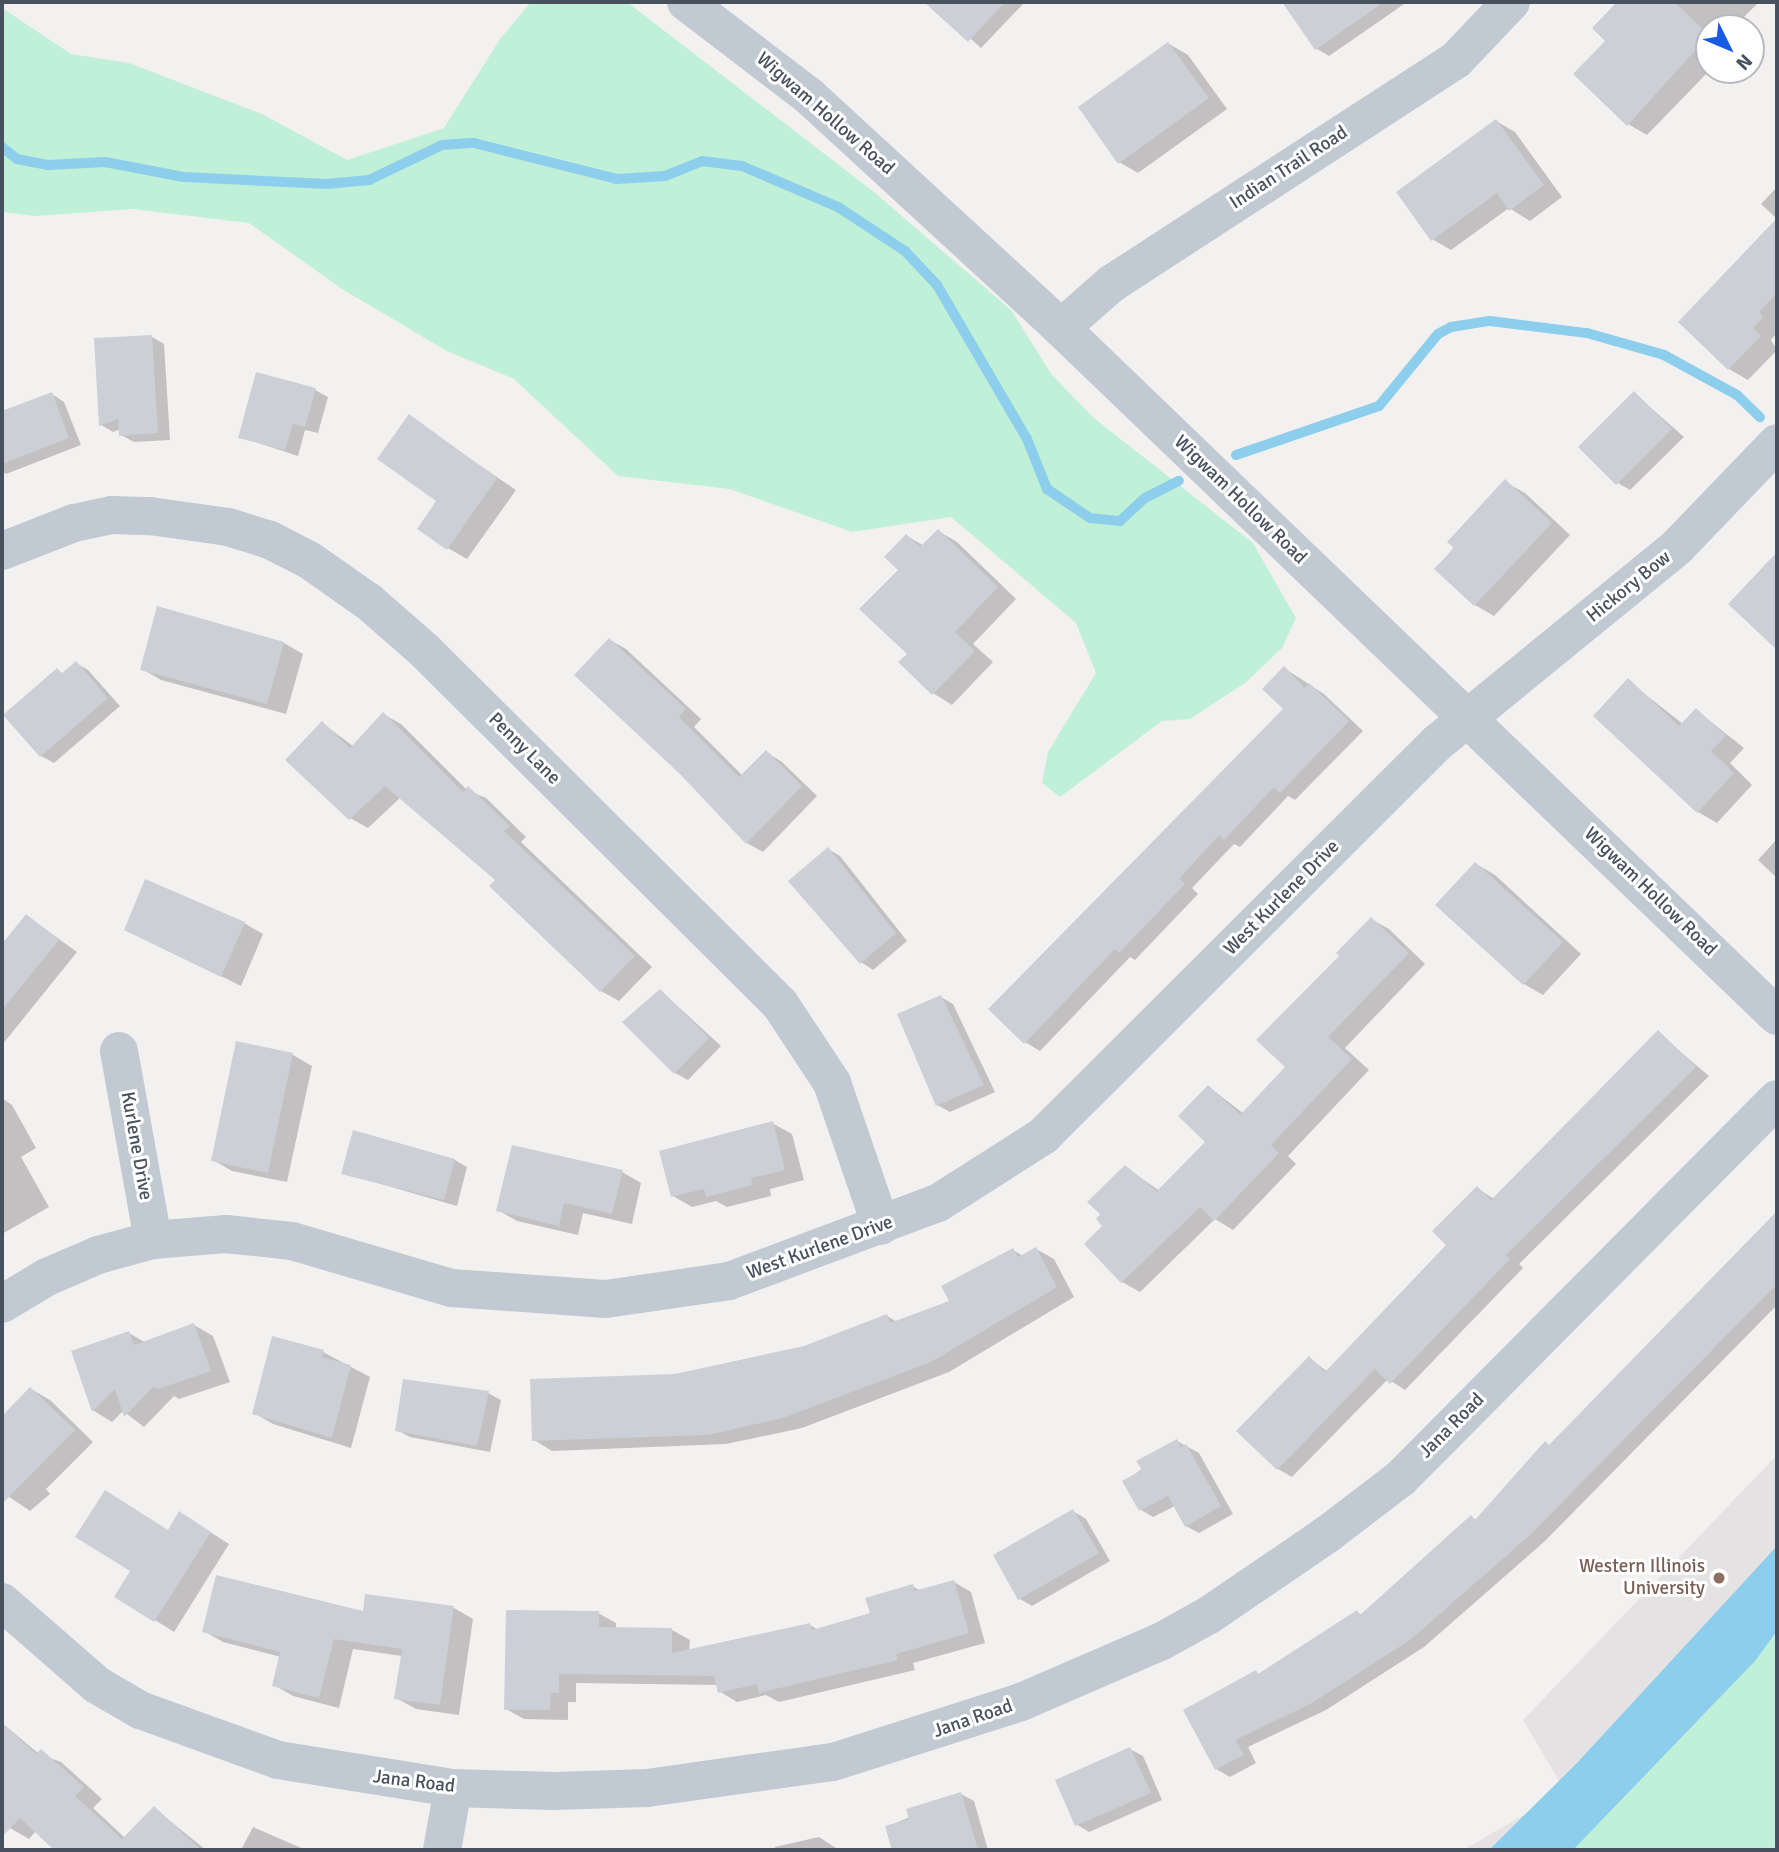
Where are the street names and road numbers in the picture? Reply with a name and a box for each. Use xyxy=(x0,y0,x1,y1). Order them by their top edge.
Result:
street label: Wigwam Hollow Road xyxy=(751,48,899,180)
street label: Indian Trail Road xyxy=(1226,121,1352,215)
street label: Wigwam Hollow Road xyxy=(1169,431,1311,569)
street label: Hickory Bow xyxy=(1582,546,1676,628)
street label: Penny Lane xyxy=(483,708,565,790)
street label: Wigwam Hollow Road xyxy=(1579,823,1721,961)
street label: West Kurlene Drive xyxy=(1220,836,1344,960)
street label: Kurlene Drive xyxy=(115,1090,157,1202)
street label: West Kurlene Drive xyxy=(744,1211,896,1285)
street label: Jana Road xyxy=(1415,1389,1489,1463)
street label: Jana Road xyxy=(930,1695,1016,1743)
street label: Jana Road xyxy=(372,1766,456,1798)

